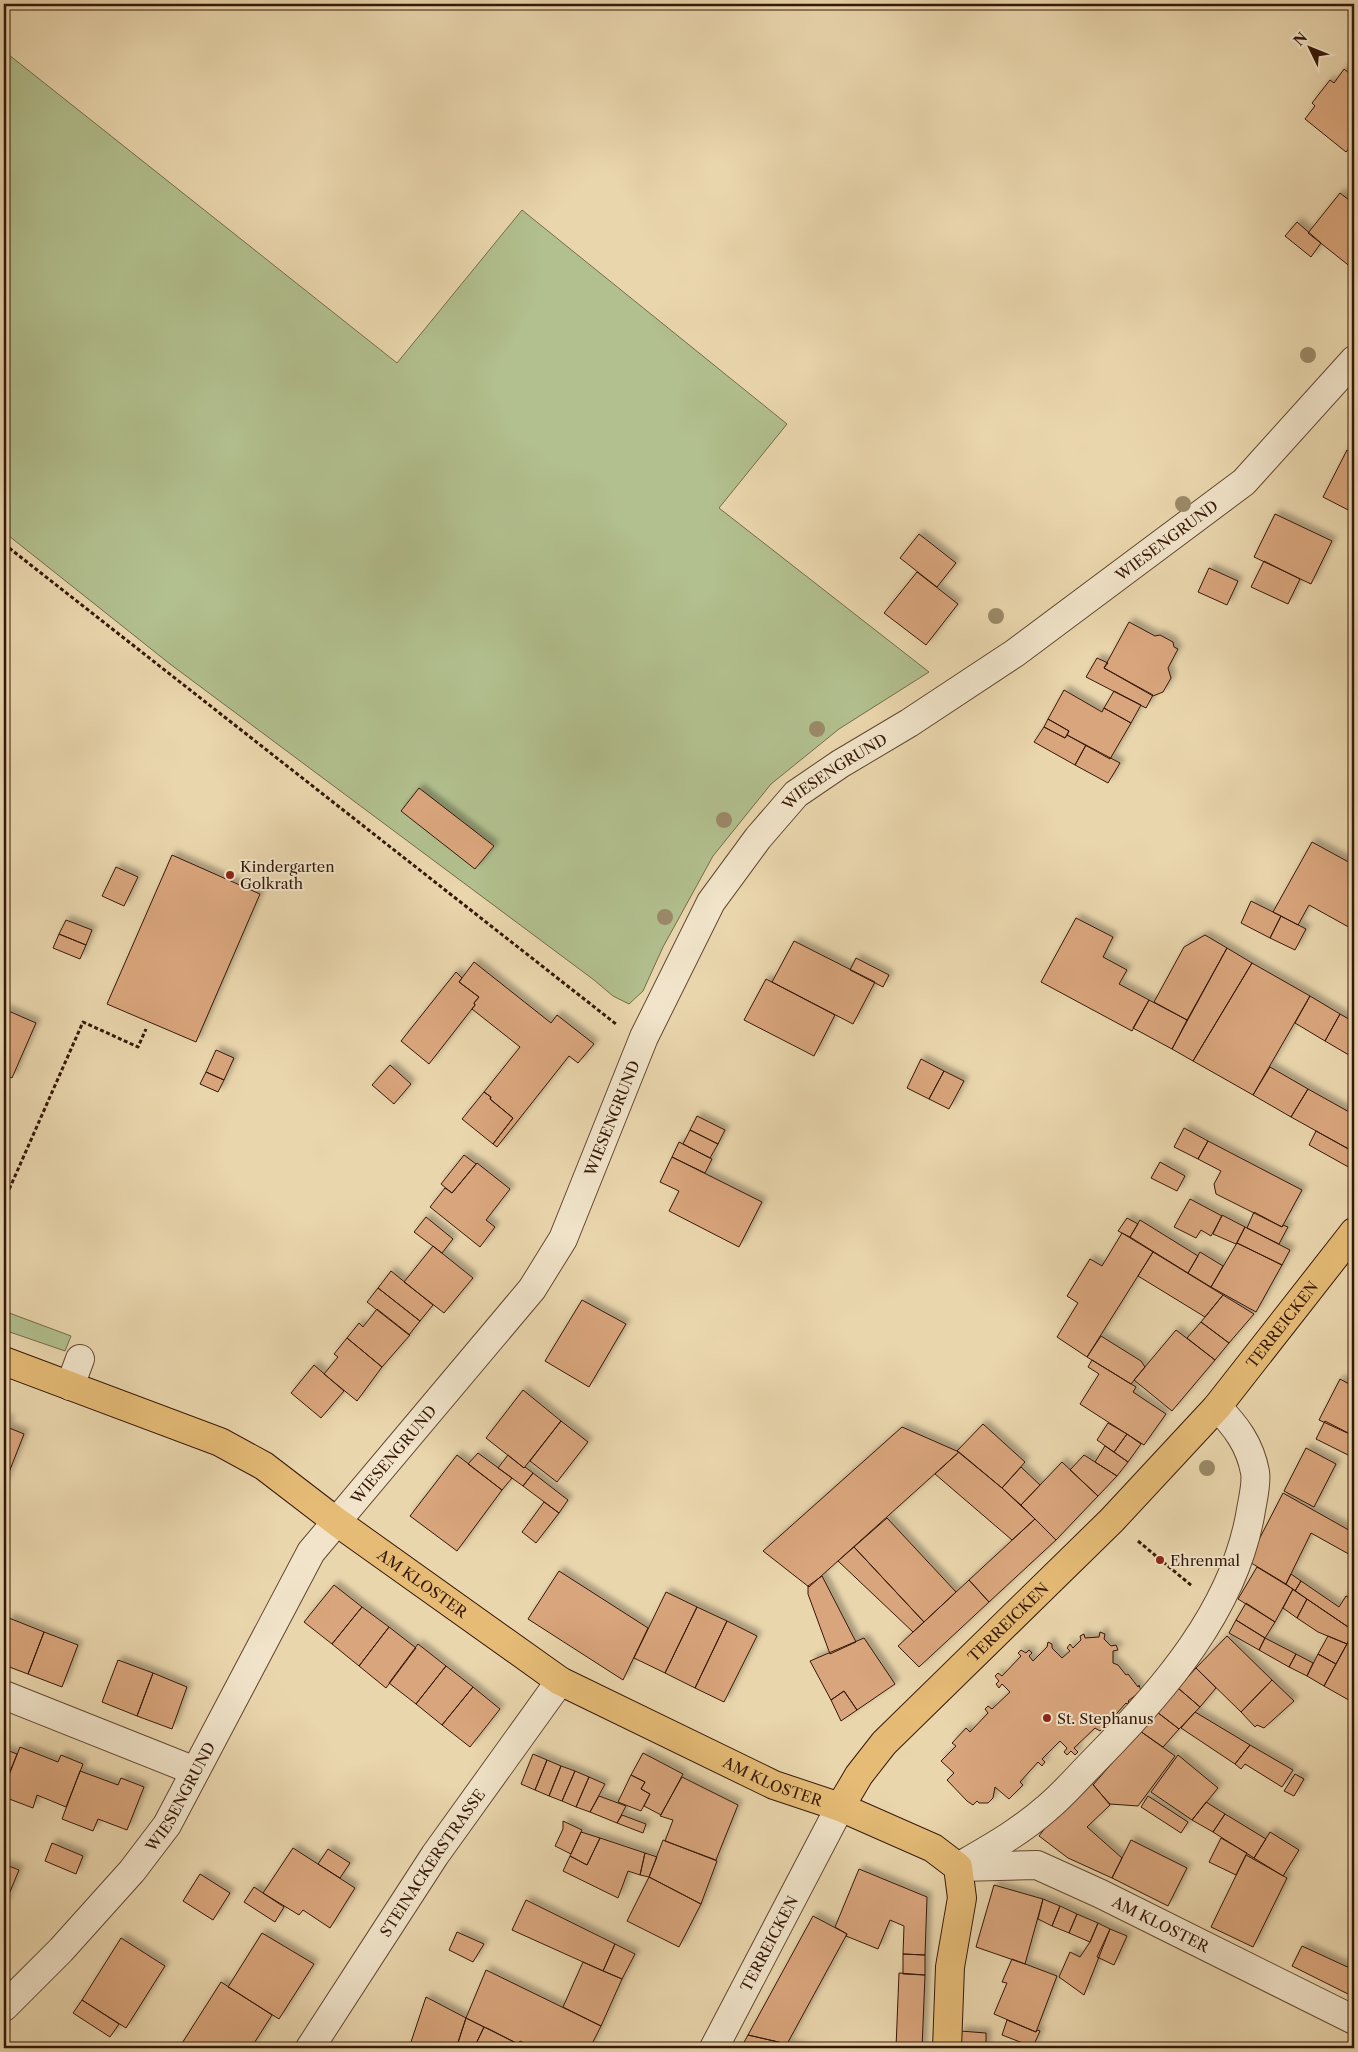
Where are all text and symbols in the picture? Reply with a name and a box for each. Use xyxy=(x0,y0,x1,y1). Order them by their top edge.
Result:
north arrow xyxy=(1286,22,1336,72)
text: N xyxy=(1290,29,1311,50)
street label: WIESENGRUND xyxy=(1111,496,1221,585)
street label: WIESENGRUND xyxy=(777,729,890,814)
place label: Kindergarten Golkrath xyxy=(240,857,335,893)
marker: Kindergarten Golkrath xyxy=(224,869,236,881)
street label: WIESENGRUND xyxy=(579,1057,643,1180)
street label: TERREICKEN xyxy=(1242,1277,1322,1372)
street label: WIESENGRUND xyxy=(346,1401,440,1508)
street label: AM KLOSTER xyxy=(373,1544,472,1622)
place label: Ehrenmal xyxy=(1170,1551,1241,1570)
marker: Ehrenmal xyxy=(1154,1554,1166,1566)
street label: TERREICKEN xyxy=(964,1578,1052,1666)
place label: St. Stephanus xyxy=(1057,1709,1154,1728)
marker: St. Stephanus xyxy=(1041,1712,1053,1724)
street label: WIESENGRUND xyxy=(141,1738,219,1856)
street label: AM KLOSTER xyxy=(719,1752,826,1810)
street label: STEINACKERSTRASSE xyxy=(375,1785,489,1940)
street label: AM KLOSTER xyxy=(1108,1891,1213,1956)
street label: TERREICKEN xyxy=(736,1892,801,1995)

